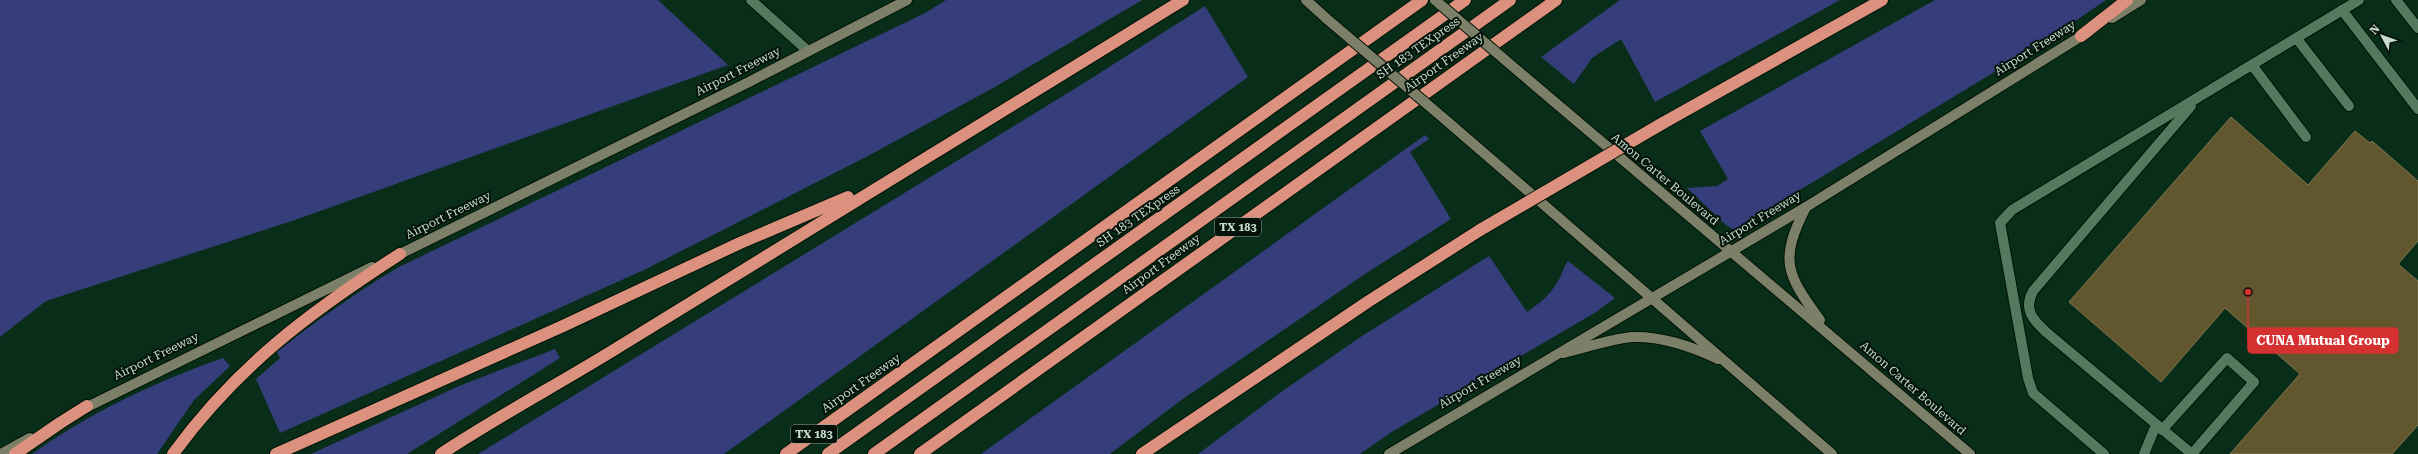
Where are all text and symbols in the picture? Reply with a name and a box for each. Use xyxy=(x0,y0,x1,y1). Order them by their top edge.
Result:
street label: SH 183 TEXpress xyxy=(1374,14,1463,82)
north arrow xyxy=(2362,16,2402,56)
street label: Airport Freeway xyxy=(1992,17,2079,79)
text: N xyxy=(2367,22,2383,37)
street label: Airport Freeway xyxy=(1402,29,1487,94)
street label: Airport Freeway xyxy=(693,43,783,98)
street label: Amon Carter Boulevard xyxy=(1609,130,1722,228)
street label: SH 183 TEXpress xyxy=(1094,182,1183,250)
street label: Airport Freeway xyxy=(403,188,494,242)
street label: Airport Freeway xyxy=(1717,188,1804,248)
road number: TX 183 xyxy=(1215,218,1261,236)
street label: Airport Freeway xyxy=(1119,230,1203,297)
callout: CUNA Mutual Group xyxy=(2248,328,2398,353)
street label: Airport Freeway xyxy=(111,329,202,383)
text: CUNA Mutual Group xyxy=(2256,333,2390,348)
street label: Amon Carter Boulevard xyxy=(1857,338,1969,438)
street label: Airport Freeway xyxy=(819,350,904,415)
street label: Airport Freeway xyxy=(1436,352,1525,411)
road number: TX 183 xyxy=(791,425,837,443)

